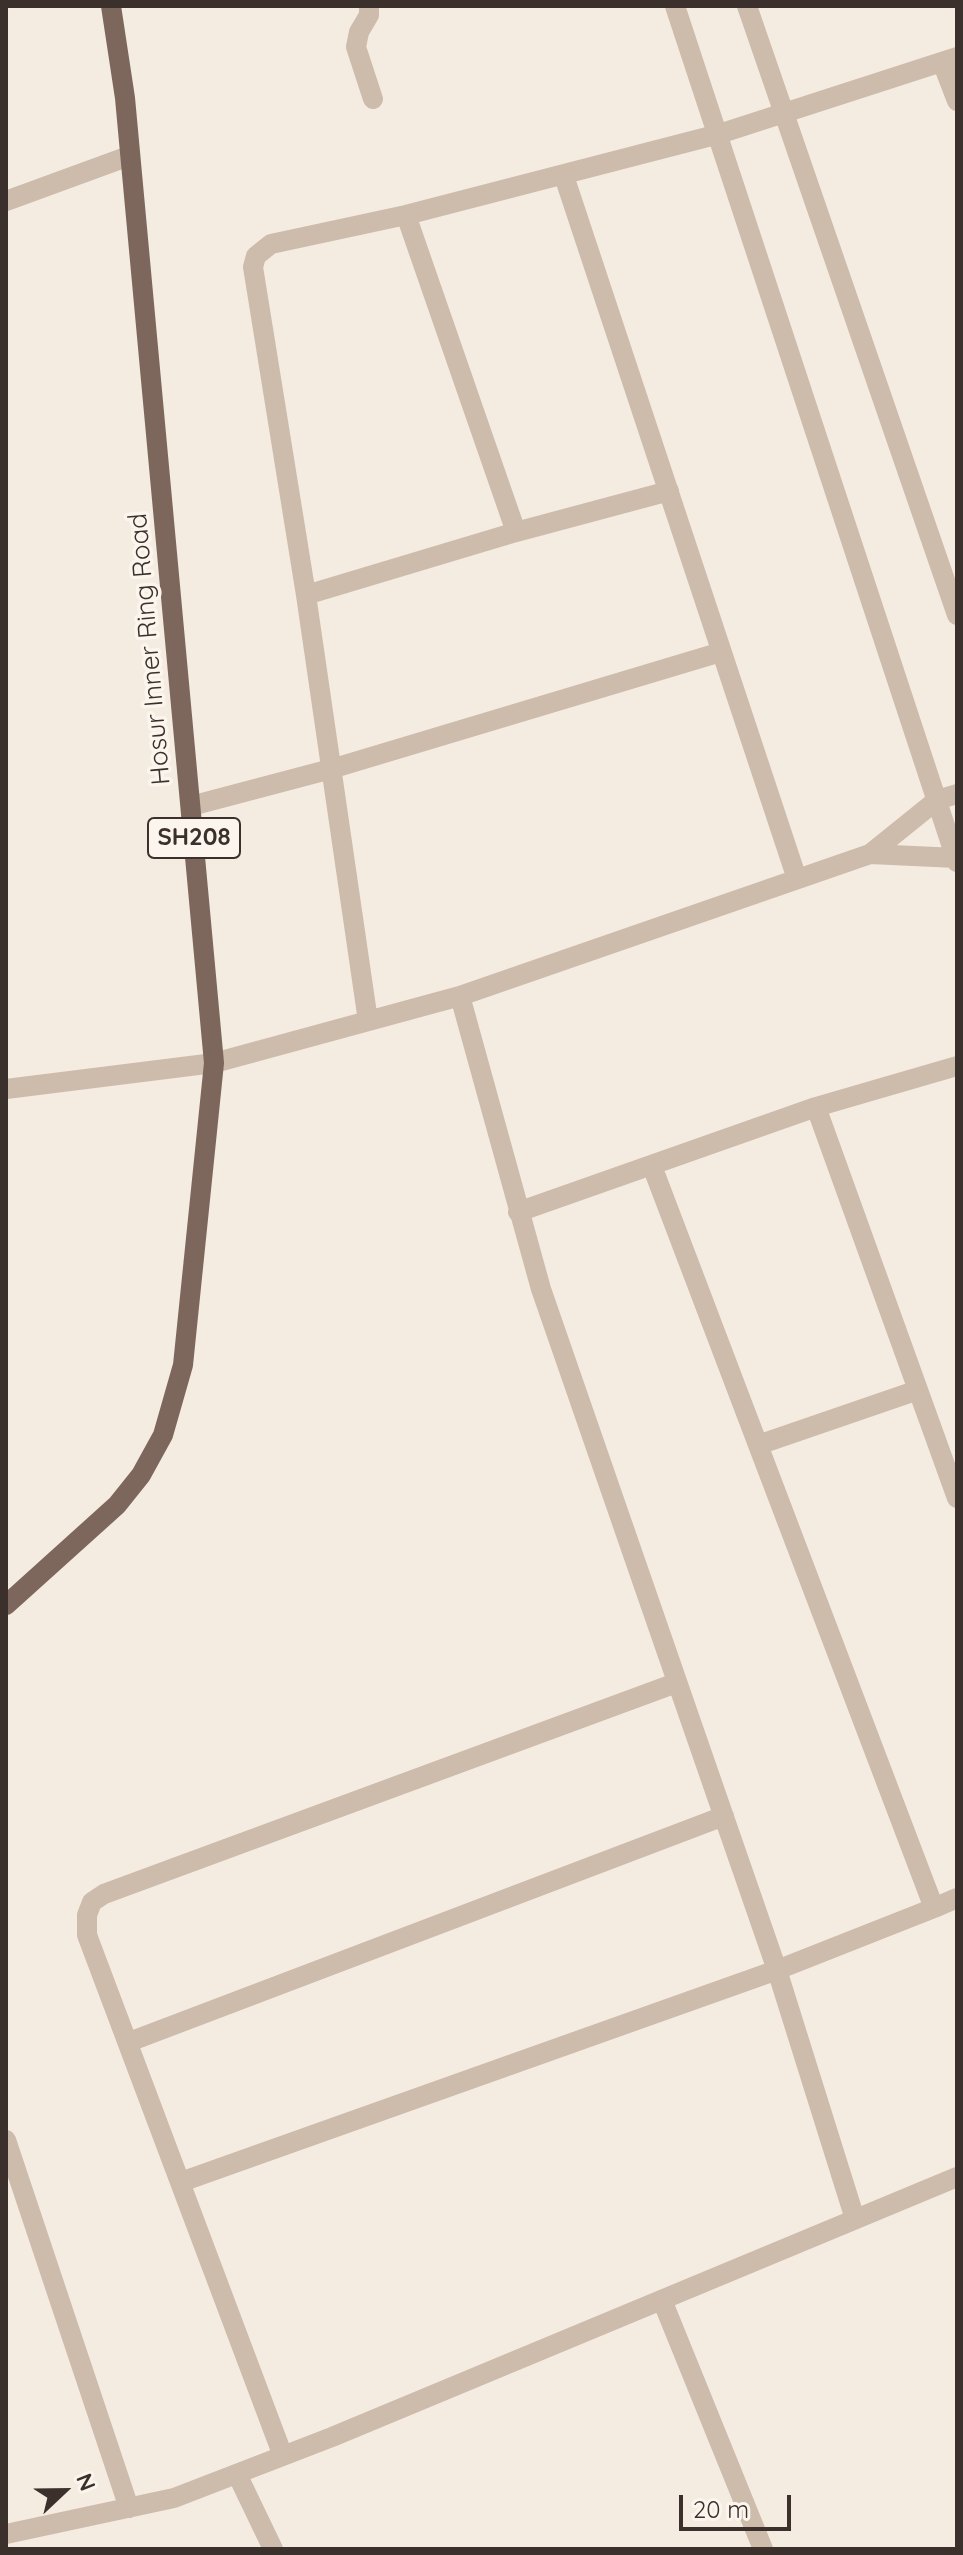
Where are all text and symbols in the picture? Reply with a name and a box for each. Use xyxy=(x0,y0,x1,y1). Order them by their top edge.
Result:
street label: Hosur Inner Ring Road xyxy=(123,512,177,786)
road number: SH208 xyxy=(148,818,240,858)
north arrow xyxy=(24,2451,104,2531)
text: N xyxy=(70,2469,102,2495)
scale bar xyxy=(683,2479,795,2529)
text: 20 m xyxy=(693,2494,749,2524)

